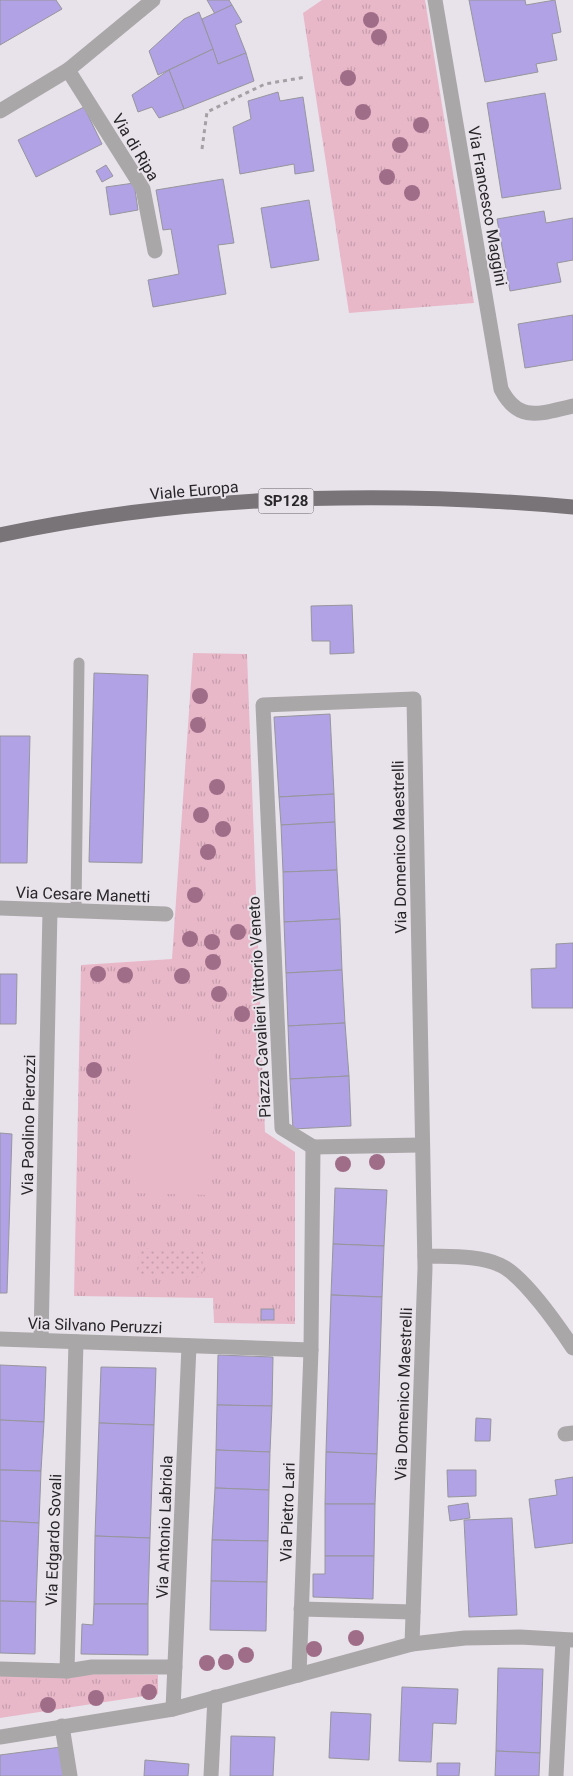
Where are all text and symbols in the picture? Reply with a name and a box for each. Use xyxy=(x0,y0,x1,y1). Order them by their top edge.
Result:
street label: Via di Ripa xyxy=(108,110,163,184)
street label: Via Francesco Maggini xyxy=(464,125,511,287)
street label: Viale Europa xyxy=(149,477,239,504)
road number: SP128 xyxy=(258,488,314,514)
street label: Via Domenico Maestrelli xyxy=(388,760,411,934)
street label: Via Cesare Manetti xyxy=(15,883,151,906)
street label: Piazza Cavalieri Vittorio Veneto xyxy=(244,896,275,1118)
street label: Via Paolino Pierozzi xyxy=(18,1054,39,1196)
street label: Via Domenico Maestrelli xyxy=(391,1307,416,1481)
street label: Via Silvano Peruzzi xyxy=(27,1314,163,1337)
street label: Via Antonio Labriola xyxy=(153,1455,176,1599)
street label: Via Pietro Lari xyxy=(276,1462,299,1562)
street label: Via Edgardo Sovali xyxy=(42,1474,65,1607)

